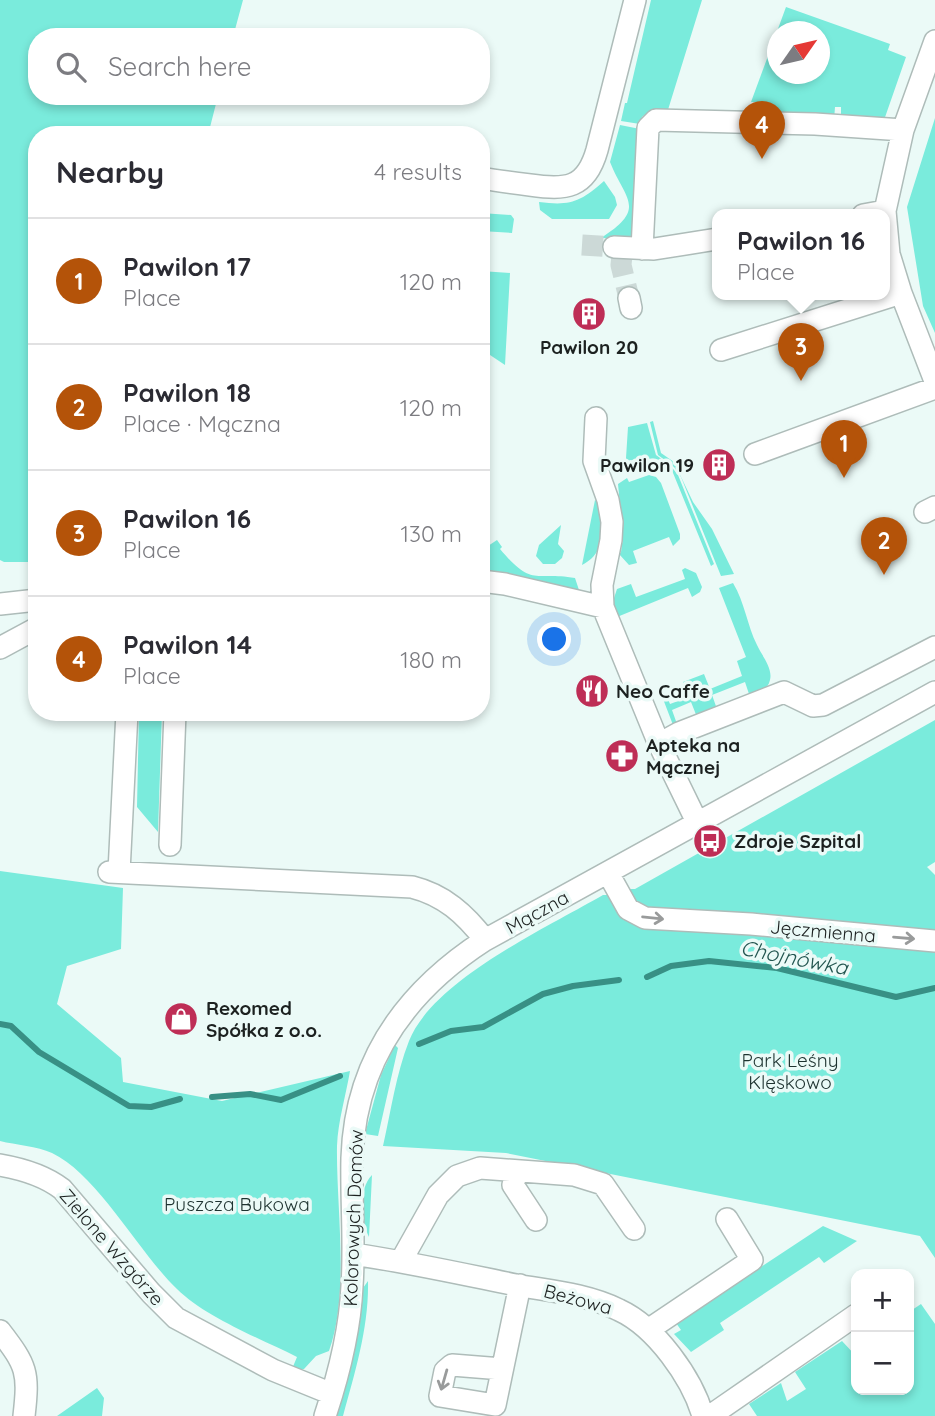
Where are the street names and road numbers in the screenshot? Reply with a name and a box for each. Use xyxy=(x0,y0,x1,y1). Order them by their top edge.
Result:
street label: Mączna xyxy=(501,885,573,939)
street label: Jęczmienna xyxy=(769,914,877,948)
street label: Kolorowych Domów xyxy=(338,1129,368,1307)
street label: Zielone Wzgórze xyxy=(55,1184,169,1310)
street label: Beżowa xyxy=(541,1278,615,1320)

